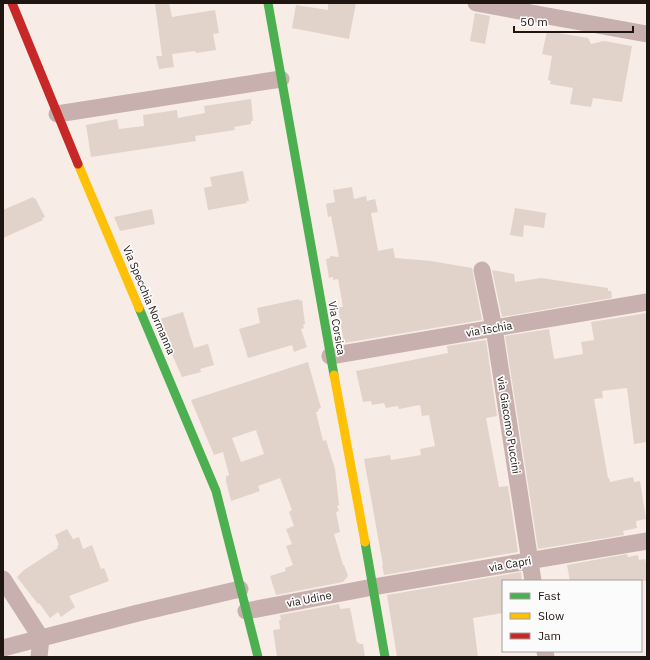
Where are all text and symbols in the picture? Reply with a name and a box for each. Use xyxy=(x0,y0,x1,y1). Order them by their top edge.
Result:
scale bar xyxy=(514,8,633,34)
text: 50 m xyxy=(520,14,548,29)
street label: Via Specchia Normanna xyxy=(120,243,178,357)
street label: Via Corsica xyxy=(325,300,349,356)
street label: via Ischia xyxy=(465,318,513,340)
street label: via Giacomo Puccini xyxy=(494,375,524,475)
street label: via Capri xyxy=(488,553,532,575)
legend xyxy=(502,580,642,652)
street label: via Udine xyxy=(285,588,333,610)
text: Fast xyxy=(538,588,561,603)
text: Slow xyxy=(538,608,564,623)
text: Jam xyxy=(538,628,561,643)

